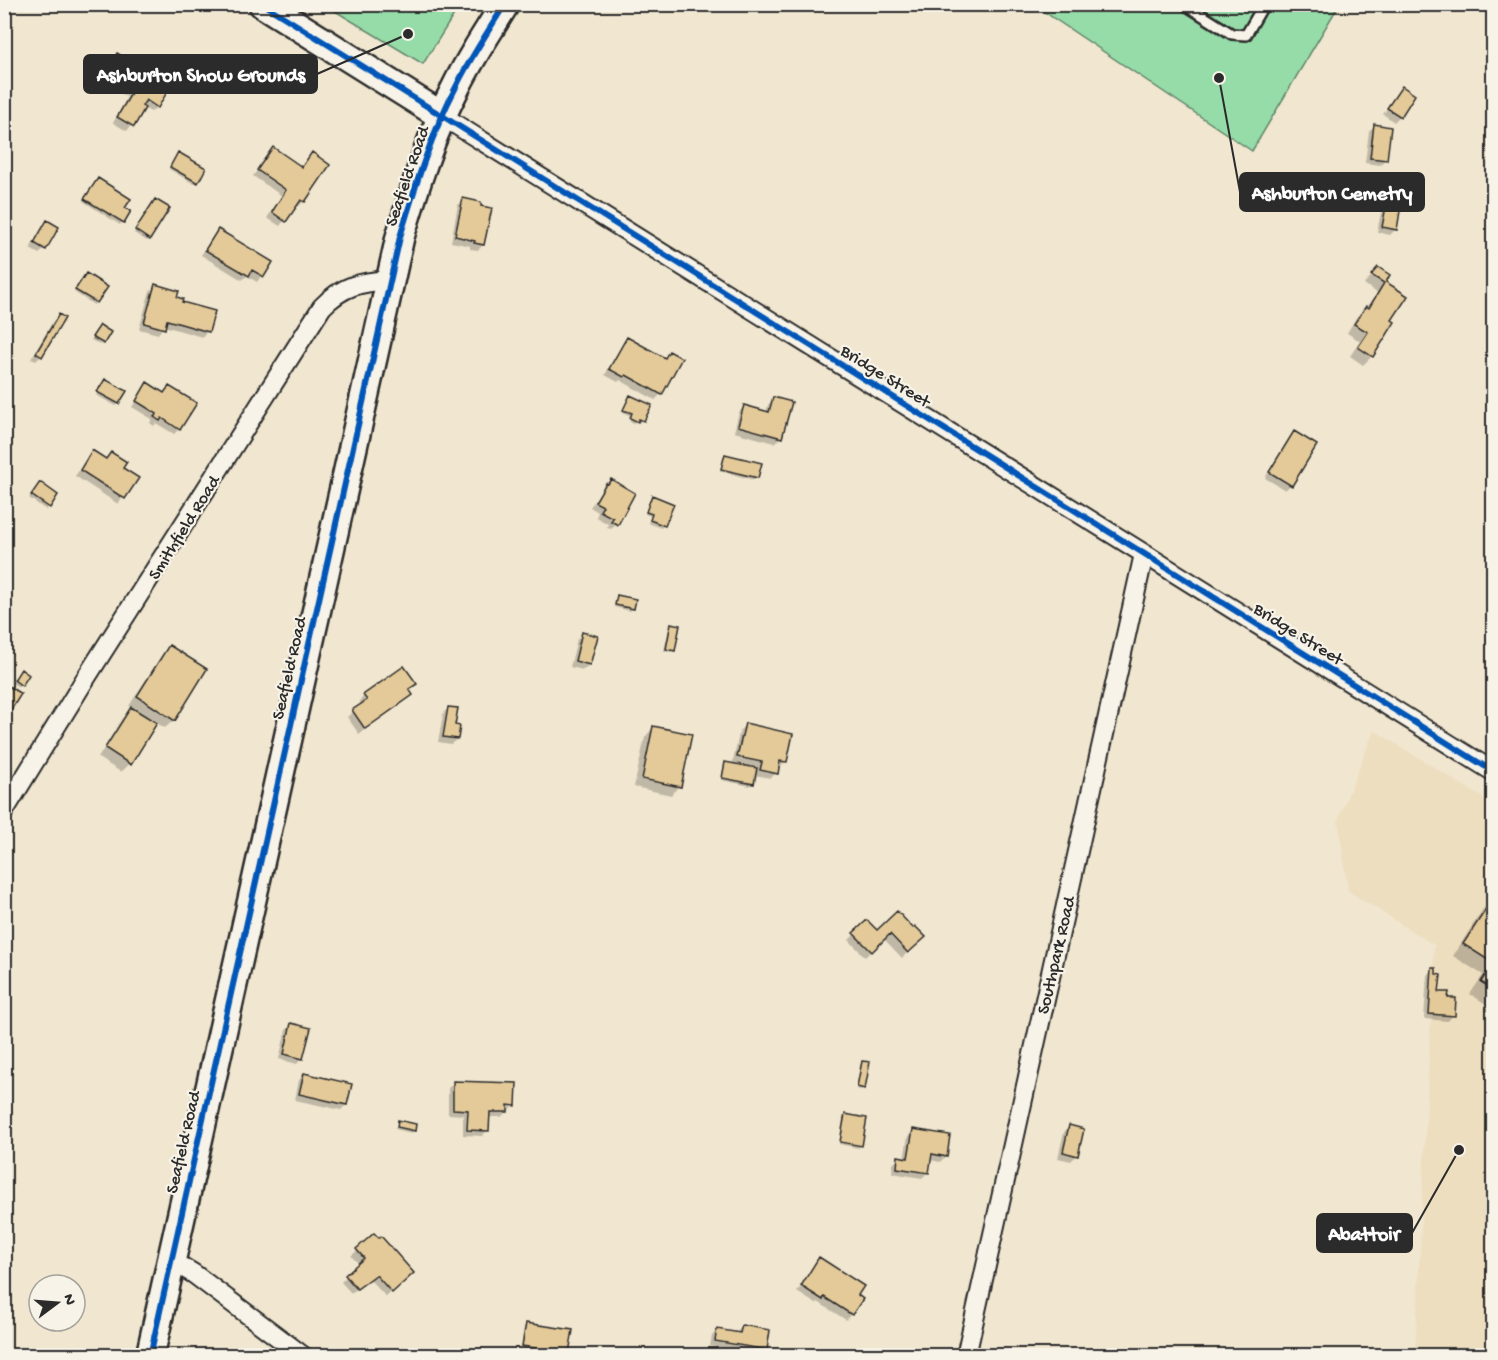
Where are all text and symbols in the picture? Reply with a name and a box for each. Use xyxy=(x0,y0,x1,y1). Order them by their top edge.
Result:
callout: Ashburton Show Grounds xyxy=(84,55,317,93)
text: Ashburton Show Grounds xyxy=(96,66,307,89)
street label: Seafield Road xyxy=(381,123,436,230)
callout: Ashburton Cemetry xyxy=(1240,173,1424,211)
text: Ashburton Cemetry xyxy=(1251,184,1412,207)
street label: Bridge Street xyxy=(835,341,935,414)
street label: Smithfield Road xyxy=(145,471,226,584)
street label: Bridge Street xyxy=(1248,599,1348,672)
street label: Seafield Road xyxy=(268,614,313,722)
street label: Southpark Road xyxy=(1034,893,1081,1016)
street label: Seafield Road xyxy=(162,1088,207,1196)
callout: Abattoir xyxy=(1317,1214,1412,1252)
text: Abattoir xyxy=(1327,1225,1402,1248)
north arrow xyxy=(27,1273,87,1333)
text: N xyxy=(57,1292,79,1308)

